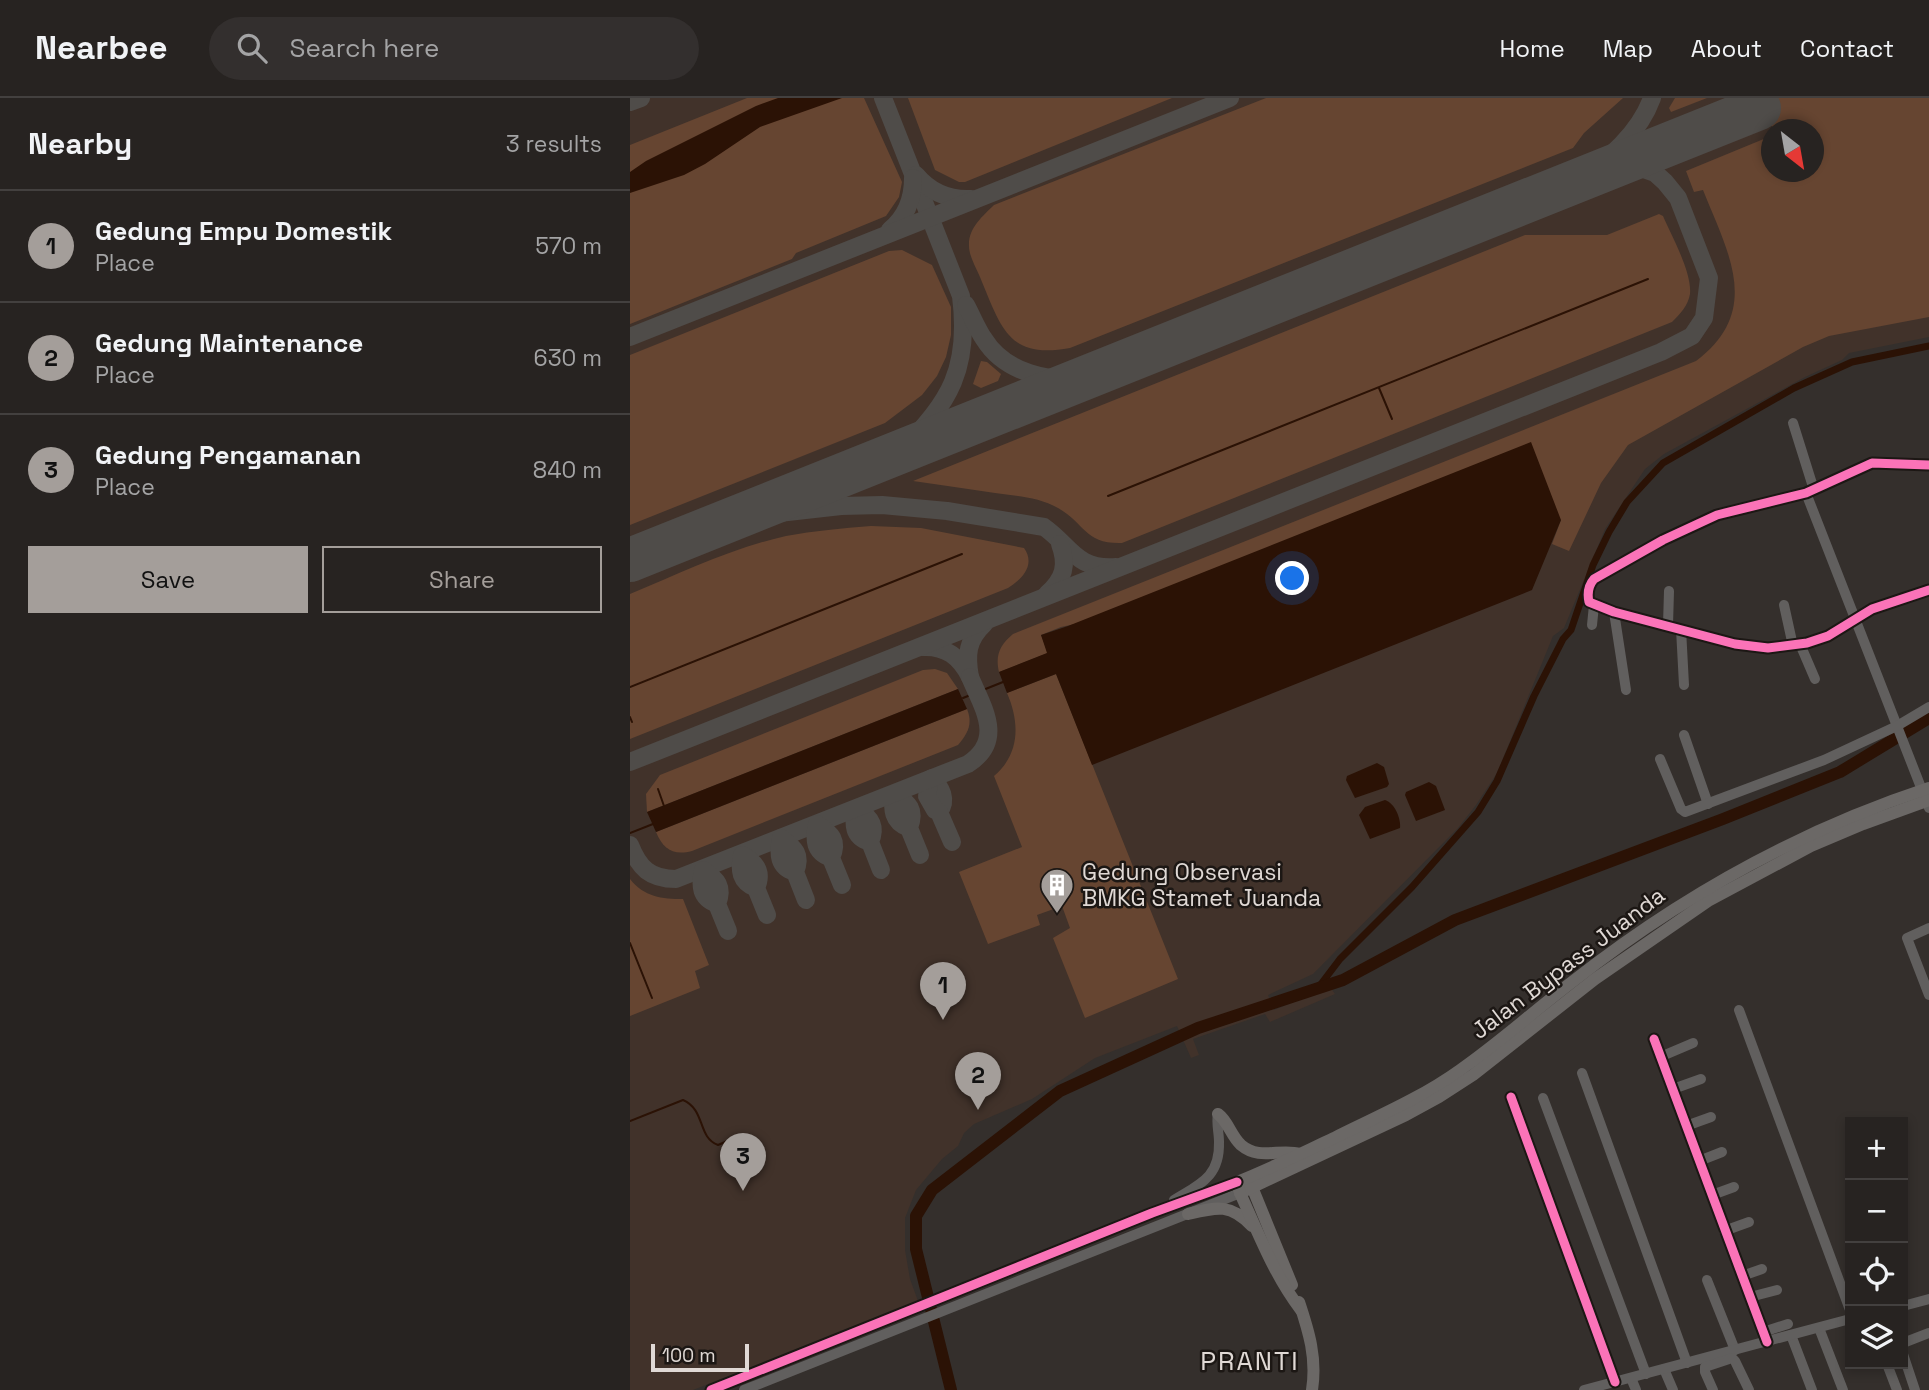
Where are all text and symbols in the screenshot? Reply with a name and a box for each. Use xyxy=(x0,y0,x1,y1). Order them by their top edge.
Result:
search box xyxy=(209,17,699,80)
text: Nearbee xyxy=(35,27,167,69)
icon: search xyxy=(233,29,271,67)
text: Search here xyxy=(289,31,439,65)
text: Home xyxy=(1499,33,1565,64)
text: Map xyxy=(1603,33,1653,64)
text: About xyxy=(1691,33,1762,64)
text: Contact xyxy=(1800,33,1894,64)
north arrow xyxy=(1761,119,1824,182)
text: Nearby xyxy=(28,124,132,163)
text: 3 results xyxy=(506,129,602,159)
text: Gedung Empu Domestik xyxy=(95,214,392,248)
text: 1 xyxy=(46,231,56,261)
text: 570 m xyxy=(535,231,602,261)
text: Place xyxy=(95,248,155,278)
text: Gedung Maintenance xyxy=(95,326,363,360)
text: 2 xyxy=(44,343,58,373)
text: 630 m xyxy=(534,343,602,373)
text: Place xyxy=(95,360,155,390)
text: Gedung Pengamanan xyxy=(95,438,361,472)
text: 3 xyxy=(44,455,58,485)
text: 840 m xyxy=(533,455,602,485)
text: Place xyxy=(95,472,155,502)
button: Save xyxy=(28,546,308,613)
button: Share xyxy=(322,546,602,613)
your location xyxy=(1275,561,1309,595)
place label: Gedung Observasi BMKG Stamet Juanda xyxy=(1082,857,1321,913)
building icon: Gedung Observasi BMKG Stamet Juanda xyxy=(1038,866,1076,915)
street label: Jalan Bypass Juanda xyxy=(1465,880,1671,1046)
pin: 1 xyxy=(920,962,966,1020)
pin: 2 xyxy=(955,1052,1001,1110)
map controls xyxy=(1845,1117,1908,1369)
button: + xyxy=(1845,1117,1908,1180)
pin: 3 xyxy=(720,1133,766,1191)
button: − xyxy=(1845,1180,1908,1243)
button: locate xyxy=(1845,1243,1908,1306)
button: layers xyxy=(1845,1306,1908,1369)
scale bar xyxy=(651,1341,749,1373)
text: 100 m xyxy=(662,1343,716,1368)
district label: PRANTI xyxy=(1200,1344,1300,1378)

